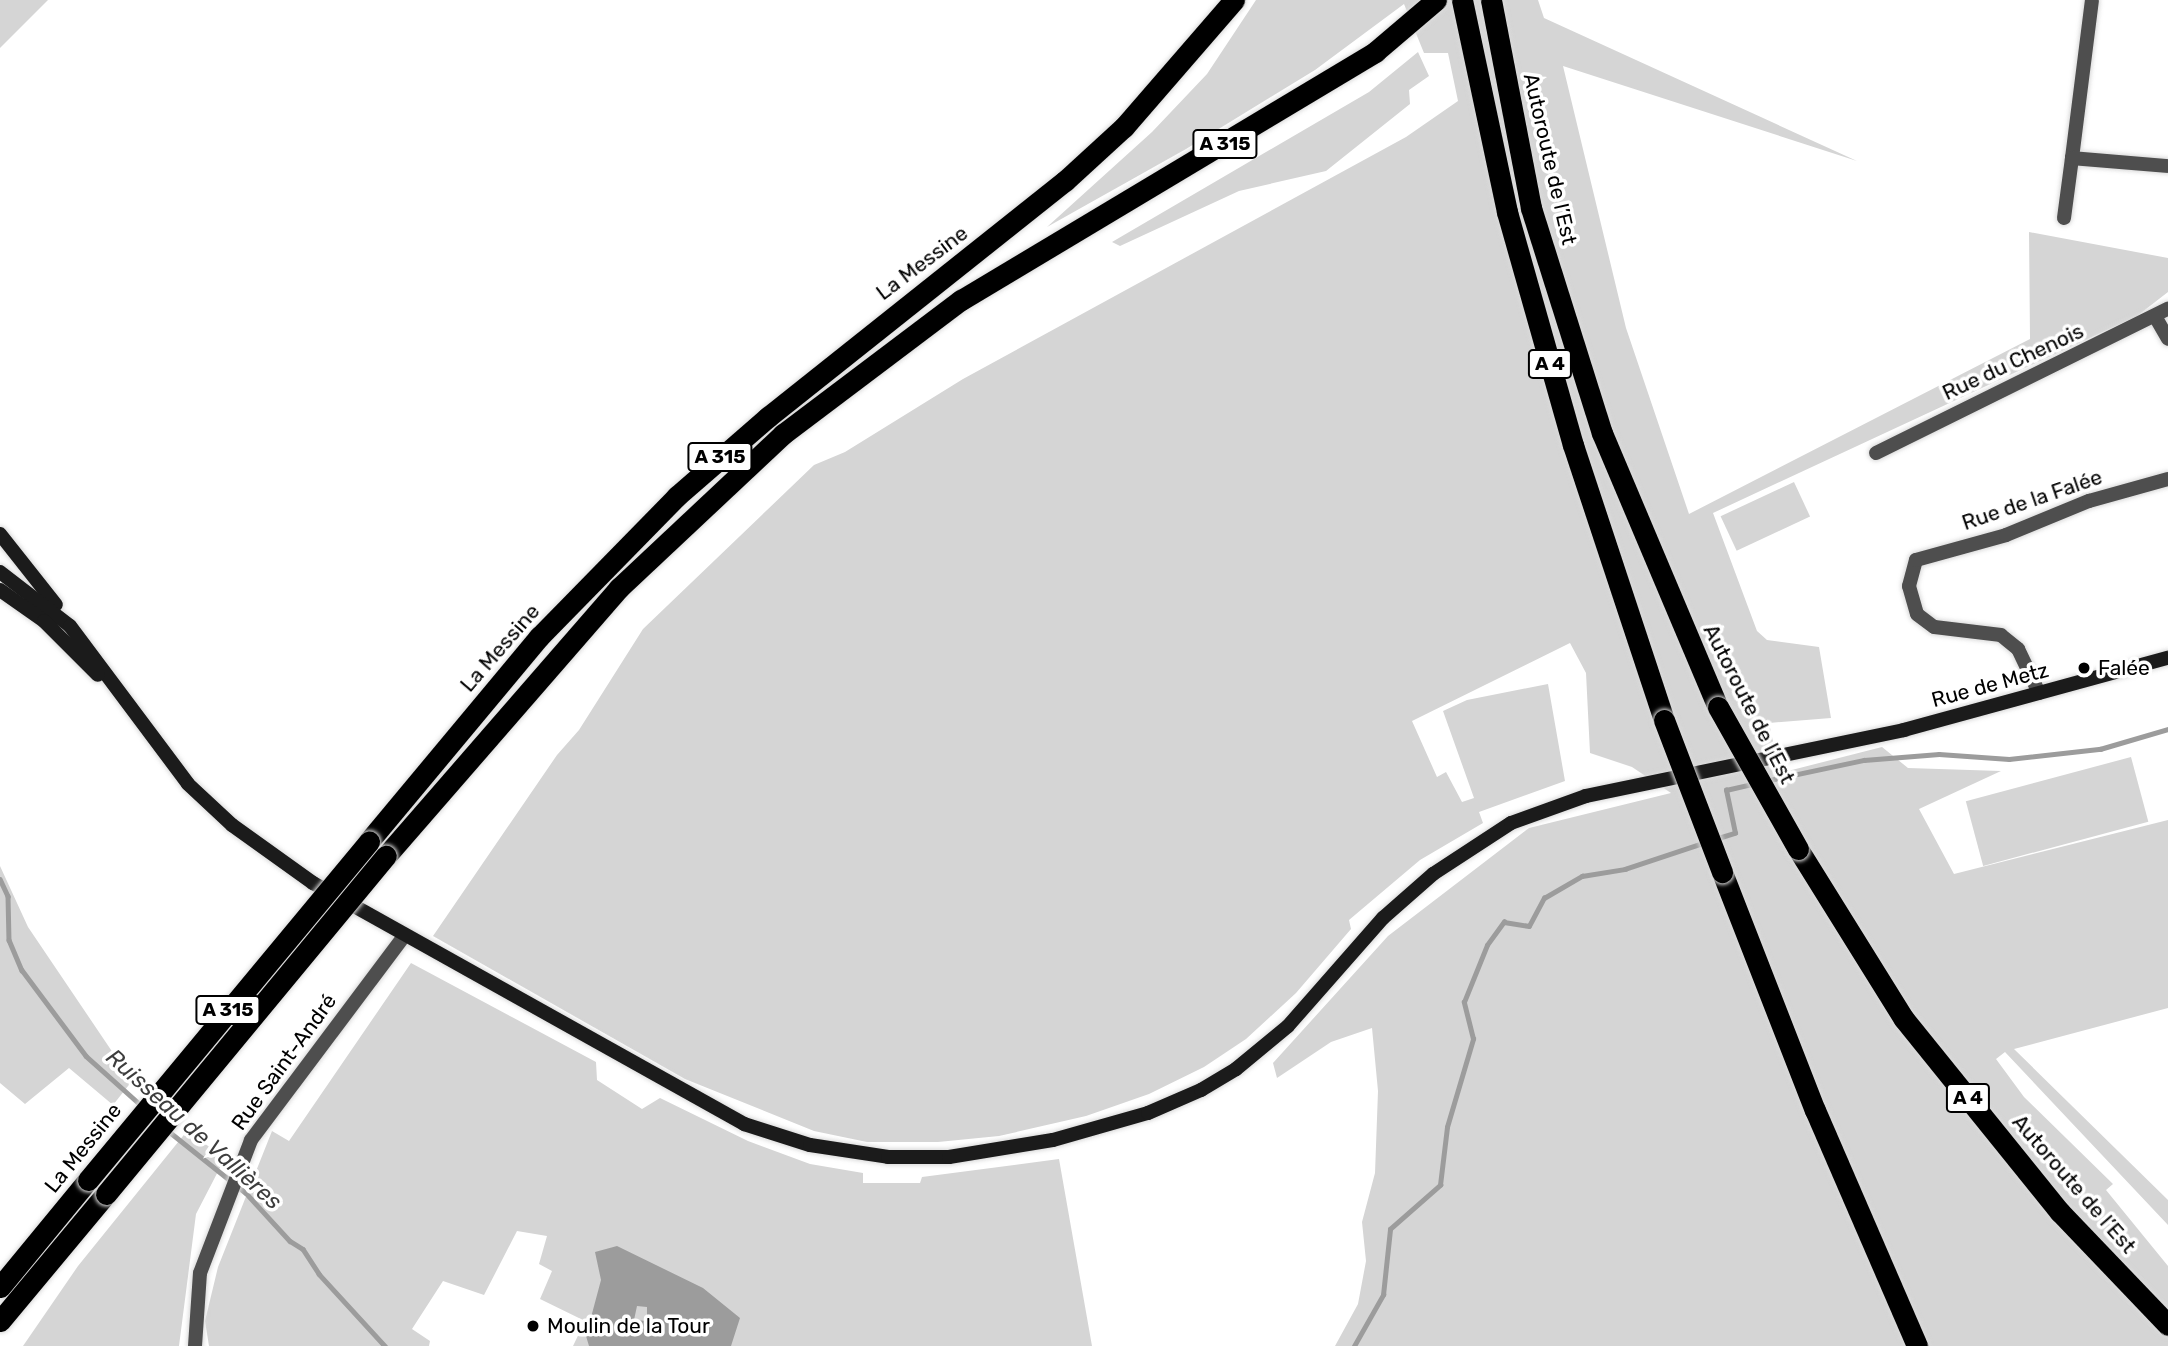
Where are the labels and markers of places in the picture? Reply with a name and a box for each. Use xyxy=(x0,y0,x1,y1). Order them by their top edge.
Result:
place label: Falée xyxy=(2098,655,2150,681)
marker: Falée xyxy=(2076,660,2092,676)
place label: Moulin de la Tour xyxy=(547,1313,710,1339)
marker: Moulin de la Tour xyxy=(525,1318,541,1334)

